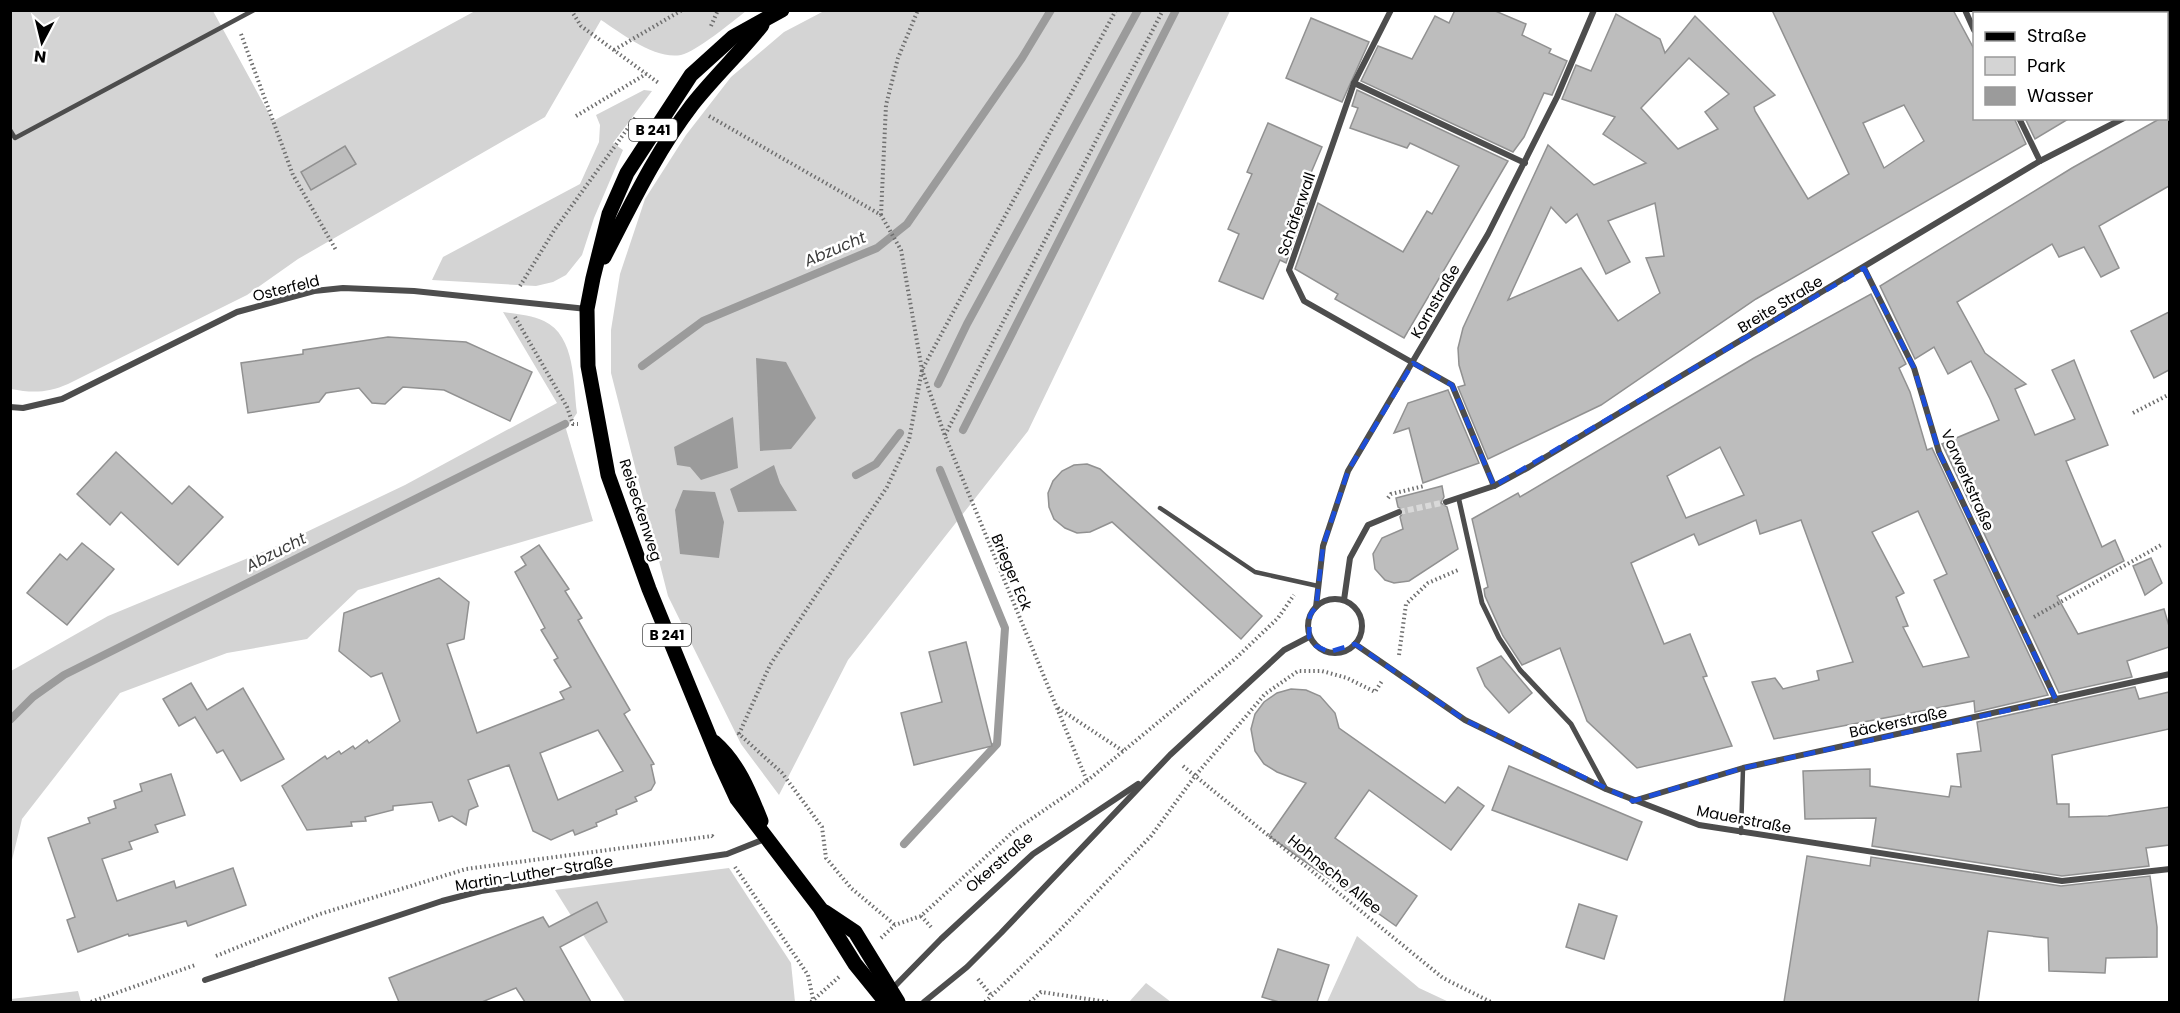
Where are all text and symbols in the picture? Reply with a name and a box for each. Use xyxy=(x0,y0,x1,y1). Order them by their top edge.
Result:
north arrow xyxy=(12,12,72,72)
legend xyxy=(1973,12,2168,120)
text: Straße xyxy=(2027,23,2086,48)
text: N xyxy=(33,44,48,69)
text: Park xyxy=(2027,53,2066,78)
text: Wasser xyxy=(2027,83,2094,108)
road number: B 241 xyxy=(629,119,677,141)
street label: Schäferwall xyxy=(1272,169,1320,259)
water label: Abzucht xyxy=(800,225,870,273)
street label: Kornstraße xyxy=(1405,260,1465,342)
street label: Osterfeld xyxy=(250,270,322,306)
street label: Breite Straße xyxy=(1733,270,1827,338)
street label: Vorwerkstraße xyxy=(1936,426,2000,534)
street label: Reiseckenweg xyxy=(615,456,667,564)
water label: Abzucht xyxy=(241,526,311,577)
street label: Brieger Eck xyxy=(986,530,1038,614)
road number: B 241 xyxy=(643,624,691,646)
street label: Bäckerstraße xyxy=(1847,701,1949,743)
street label: Mauerstraße xyxy=(1695,800,1793,838)
street label: Okerstraße xyxy=(961,827,1037,897)
street label: Hohnsche Allee xyxy=(1284,830,1386,918)
street label: Martin-Luther-Straße xyxy=(454,850,614,896)

